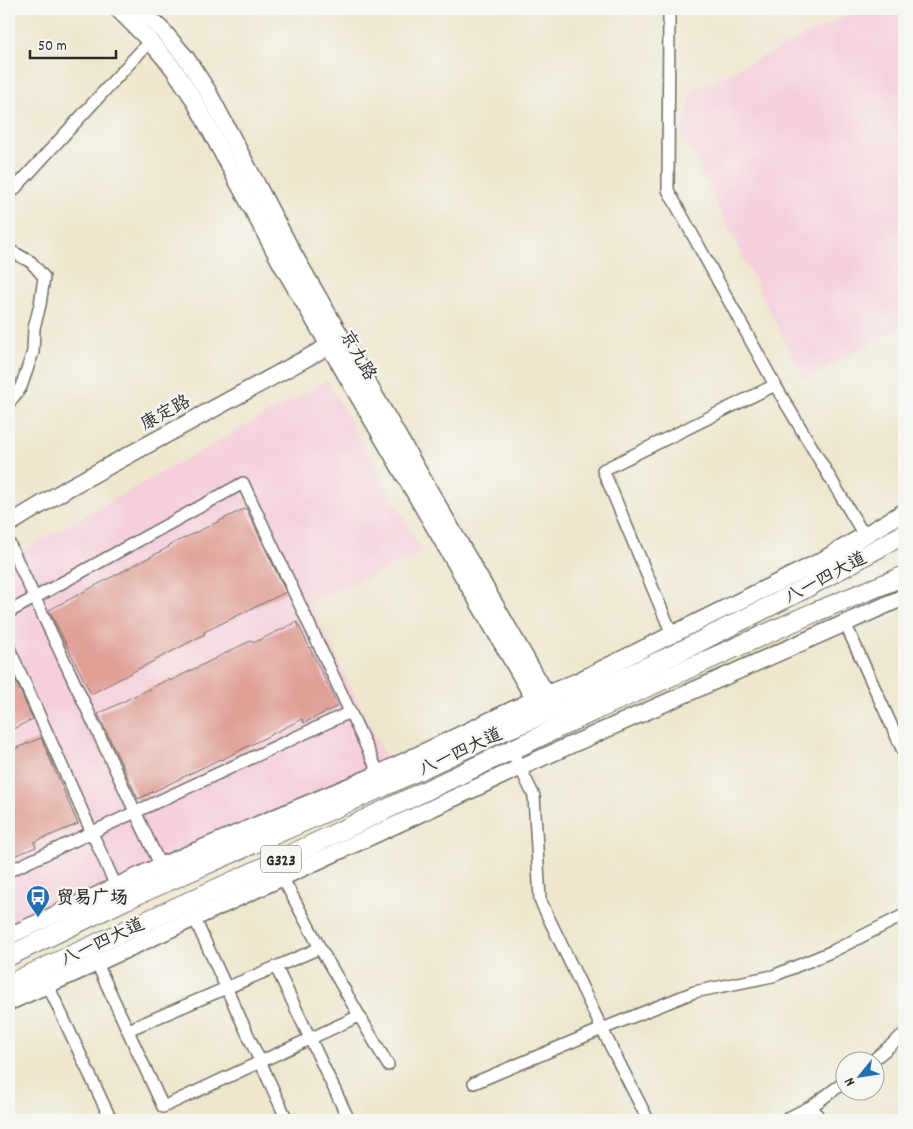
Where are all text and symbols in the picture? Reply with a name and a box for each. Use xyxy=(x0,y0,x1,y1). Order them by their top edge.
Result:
scale bar xyxy=(30,28,116,60)
text: 50 m xyxy=(38,36,67,58)
street label: 京九路 xyxy=(333,327,381,386)
street label: 康定路 xyxy=(137,390,196,438)
street label: 八一四大道 xyxy=(781,547,872,611)
street label: 八一四大道 xyxy=(415,723,507,784)
road number: G323 xyxy=(261,846,301,872)
bus stop icon: 贸易广场 xyxy=(25,884,51,918)
place label: 贸易广场 xyxy=(56,887,128,912)
street label: 八一四大道 xyxy=(57,913,149,974)
north arrow xyxy=(836,1052,886,1102)
text: N xyxy=(840,1073,861,1089)

